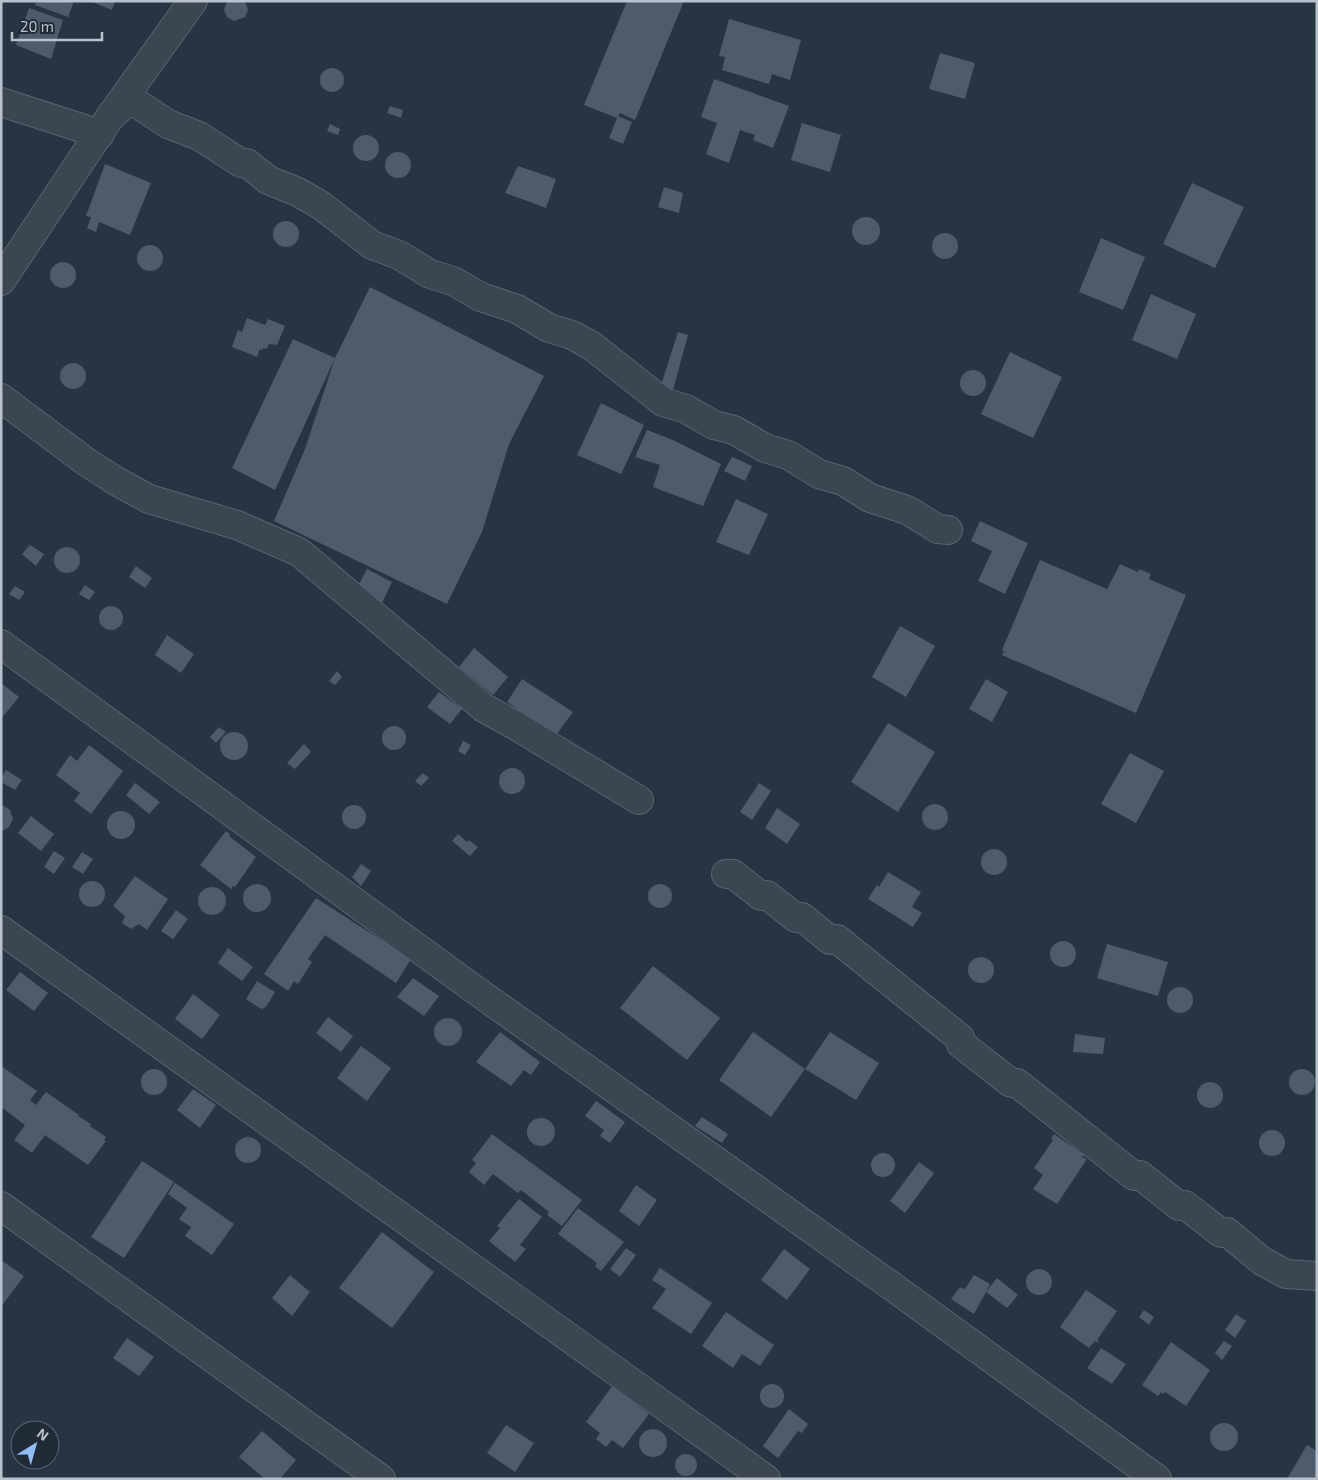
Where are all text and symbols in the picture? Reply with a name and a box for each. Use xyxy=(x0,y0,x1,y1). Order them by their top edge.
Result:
scale bar xyxy=(12,10,102,42)
text: 20 m xyxy=(20,17,54,35)
north arrow xyxy=(10,1420,60,1470)
text: N xyxy=(34,1424,52,1444)

